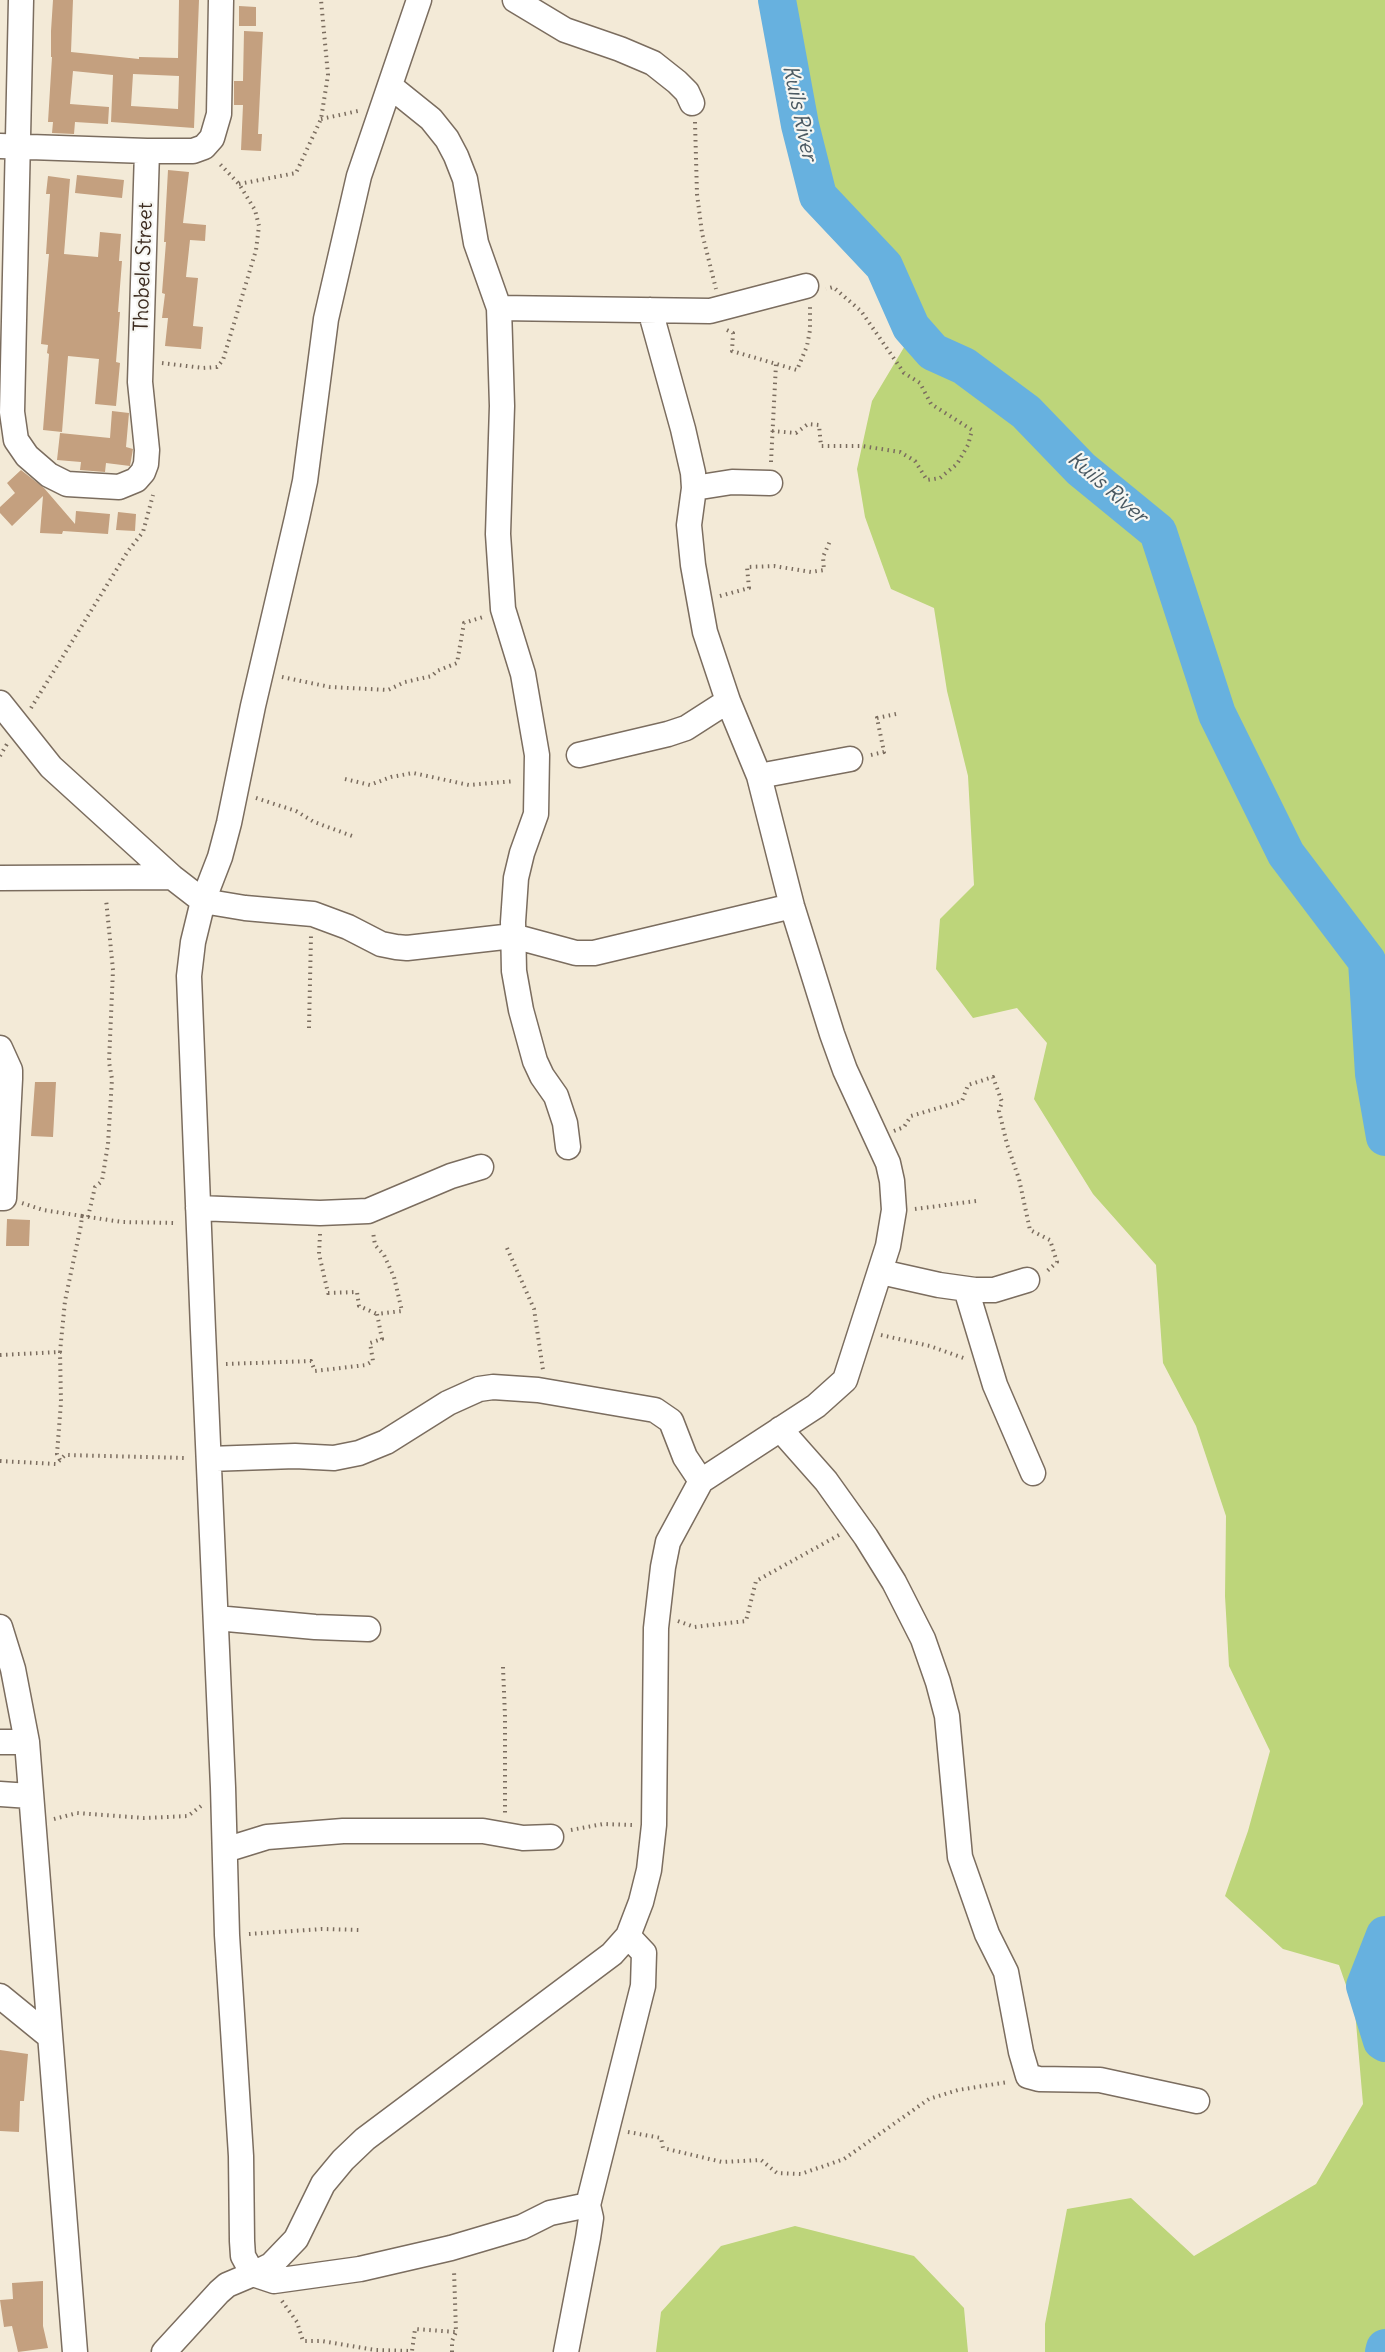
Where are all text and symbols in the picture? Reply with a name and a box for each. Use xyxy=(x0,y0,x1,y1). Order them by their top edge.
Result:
water label: Kuils River xyxy=(777,63,821,163)
street label: Thobela Street xyxy=(130,202,158,332)
water label: Kuils River xyxy=(1062,447,1152,529)

